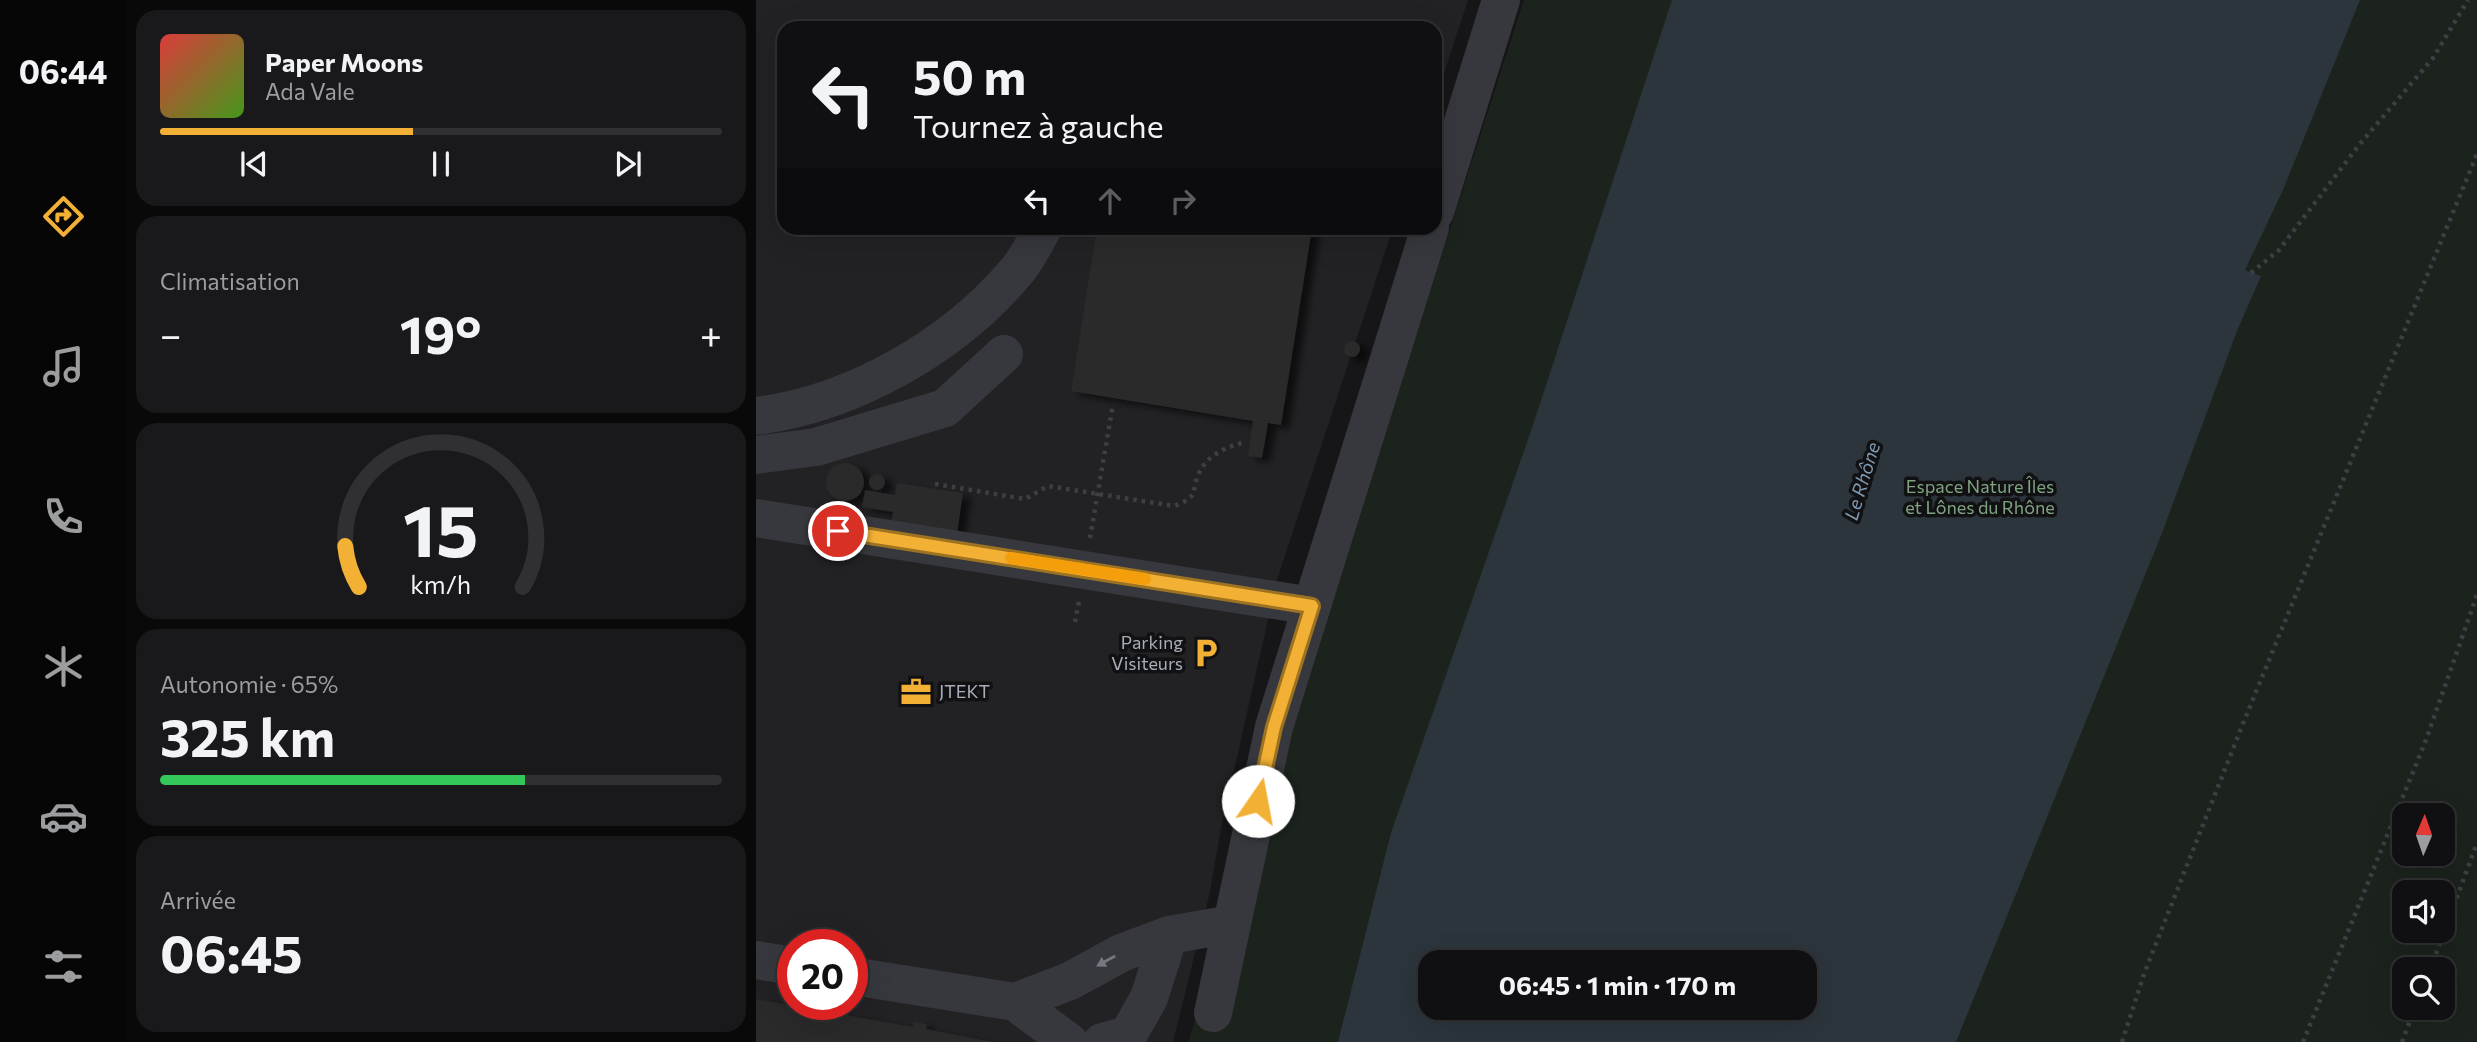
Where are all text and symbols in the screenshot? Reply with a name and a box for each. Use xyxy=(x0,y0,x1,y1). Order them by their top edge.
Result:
text: 50 m xyxy=(913,45,1026,105)
text: Paper Moons xyxy=(265,46,423,77)
icon: left xyxy=(798,49,889,140)
text: 06:44 xyxy=(19,51,107,91)
text: Ada Vale xyxy=(265,77,355,105)
text: Tournez à gauche xyxy=(913,105,1164,145)
icon: previous xyxy=(235,145,273,183)
icon: pause xyxy=(422,145,460,183)
icon: next xyxy=(609,145,647,183)
icon: left xyxy=(1018,182,1056,220)
icon: ahead xyxy=(1091,182,1129,220)
icon: right xyxy=(1164,182,1202,220)
icon: directions xyxy=(39,192,88,241)
text: Climatisation xyxy=(160,267,300,295)
text: 19° xyxy=(400,301,481,365)
text: − xyxy=(160,310,182,357)
text: + xyxy=(700,310,722,357)
icon: music xyxy=(39,342,88,391)
water label: Le Rhône xyxy=(1839,439,1884,523)
park label: Espace Nature Îles et Lônes du Rhône xyxy=(1905,475,2055,518)
text: 15 xyxy=(403,483,479,572)
icon: phone xyxy=(39,492,88,541)
pin xyxy=(808,501,868,561)
icon: arrive xyxy=(819,512,857,550)
text: km/h xyxy=(411,569,471,599)
place label: Parking Visiteurs xyxy=(1111,631,1183,674)
parking icon: Parking Visiteurs xyxy=(1189,636,1223,670)
icon: climate xyxy=(39,642,88,691)
text: Autonomie · 65% xyxy=(160,670,338,698)
office icon: JTEKT xyxy=(899,675,933,709)
place label: JTEKT xyxy=(939,680,990,702)
text: 325 km xyxy=(160,704,335,768)
position arrow xyxy=(1221,764,1295,838)
icon: car xyxy=(39,792,88,841)
north arrow xyxy=(2392,803,2455,866)
map controls xyxy=(2392,803,2455,1020)
button: sound xyxy=(2392,880,2455,943)
text: Arrivée xyxy=(160,886,236,914)
text: 06:45 xyxy=(160,920,303,984)
speed limit sign: 20 xyxy=(777,929,868,1020)
icon: filters xyxy=(39,942,88,991)
one-way arrow xyxy=(1096,955,1116,967)
button: search xyxy=(2392,957,2455,1020)
text: 06:45 · 1 min · 170 m xyxy=(1499,969,1736,1000)

